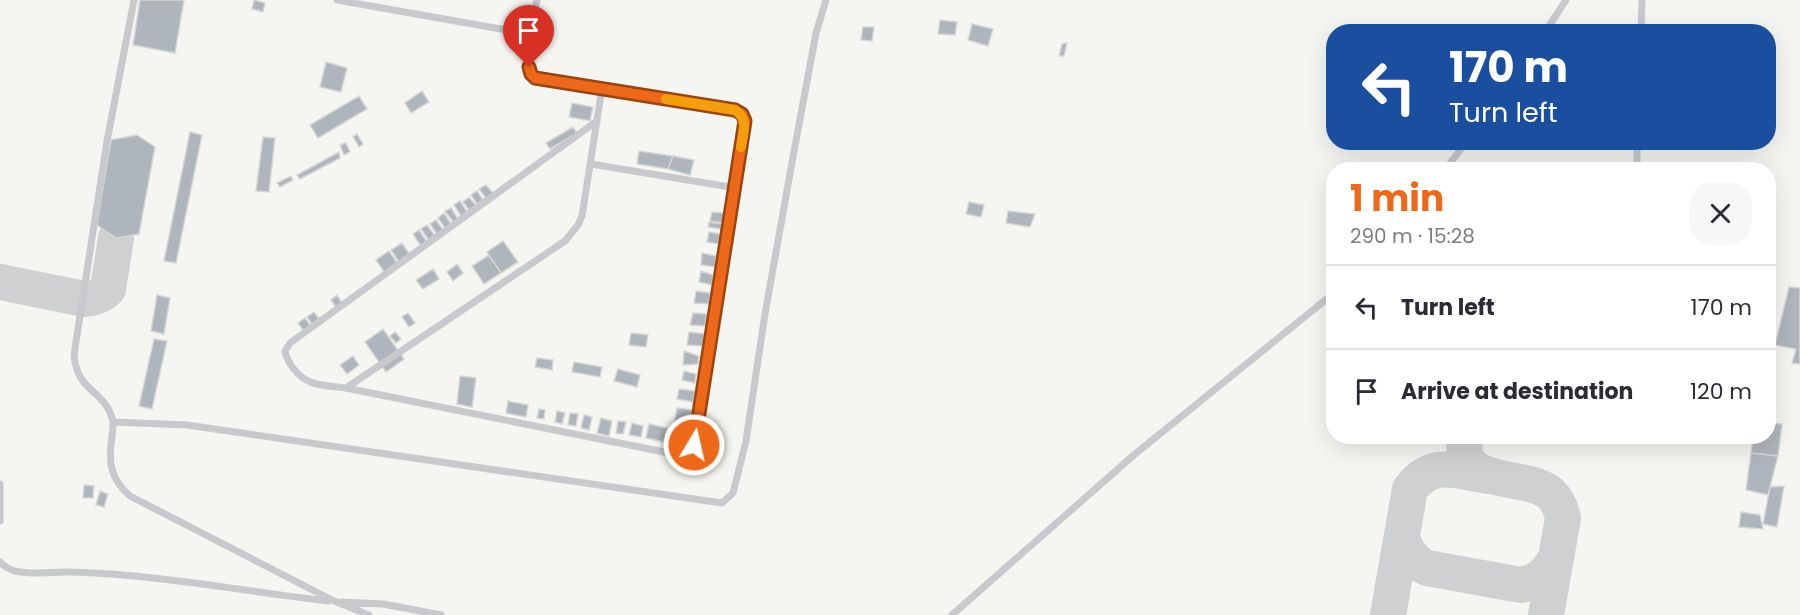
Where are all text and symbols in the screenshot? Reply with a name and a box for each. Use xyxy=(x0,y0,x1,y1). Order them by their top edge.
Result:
pin xyxy=(503,5,554,67)
icon: arrive xyxy=(512,14,545,47)
text: 170 m xyxy=(1449,38,1568,97)
icon: left xyxy=(1350,48,1428,126)
text: Turn left xyxy=(1449,94,1558,131)
text: 1 min xyxy=(1350,173,1444,224)
button: close xyxy=(1689,182,1752,245)
text: 290 m · 15:28 xyxy=(1350,222,1475,250)
icon: left xyxy=(1350,291,1383,324)
text: Turn left xyxy=(1401,292,1495,323)
text: 170 m xyxy=(1691,292,1752,323)
icon: arrive xyxy=(1350,375,1383,408)
text: Arrive at destination xyxy=(1401,376,1633,407)
text: 120 m xyxy=(1690,376,1752,407)
position arrow xyxy=(662,413,726,477)

